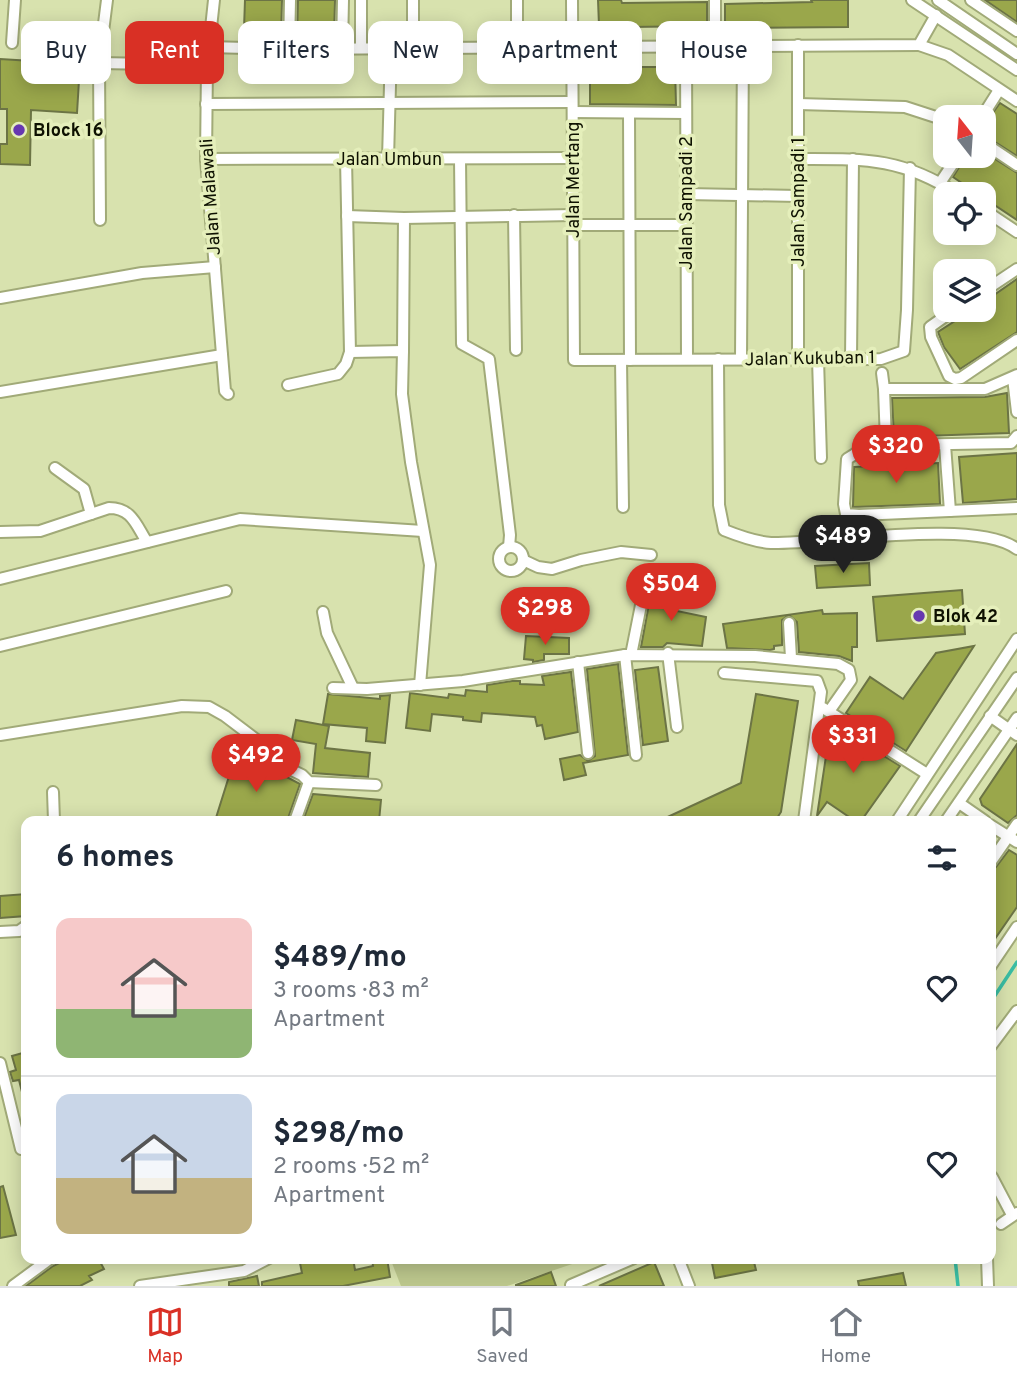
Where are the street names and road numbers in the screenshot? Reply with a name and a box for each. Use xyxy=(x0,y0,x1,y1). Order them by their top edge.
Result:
street label: Jalan Mertang xyxy=(563,122,586,238)
street label: Jalan Sampadi 2 xyxy=(676,136,699,270)
street label: Jalan Sampadi 1 xyxy=(788,137,811,267)
street label: Jalan Malawali xyxy=(196,138,227,256)
street label: Jalan Umbun xyxy=(336,149,442,172)
street label: Jalan Kukuban 1 xyxy=(745,347,876,372)

